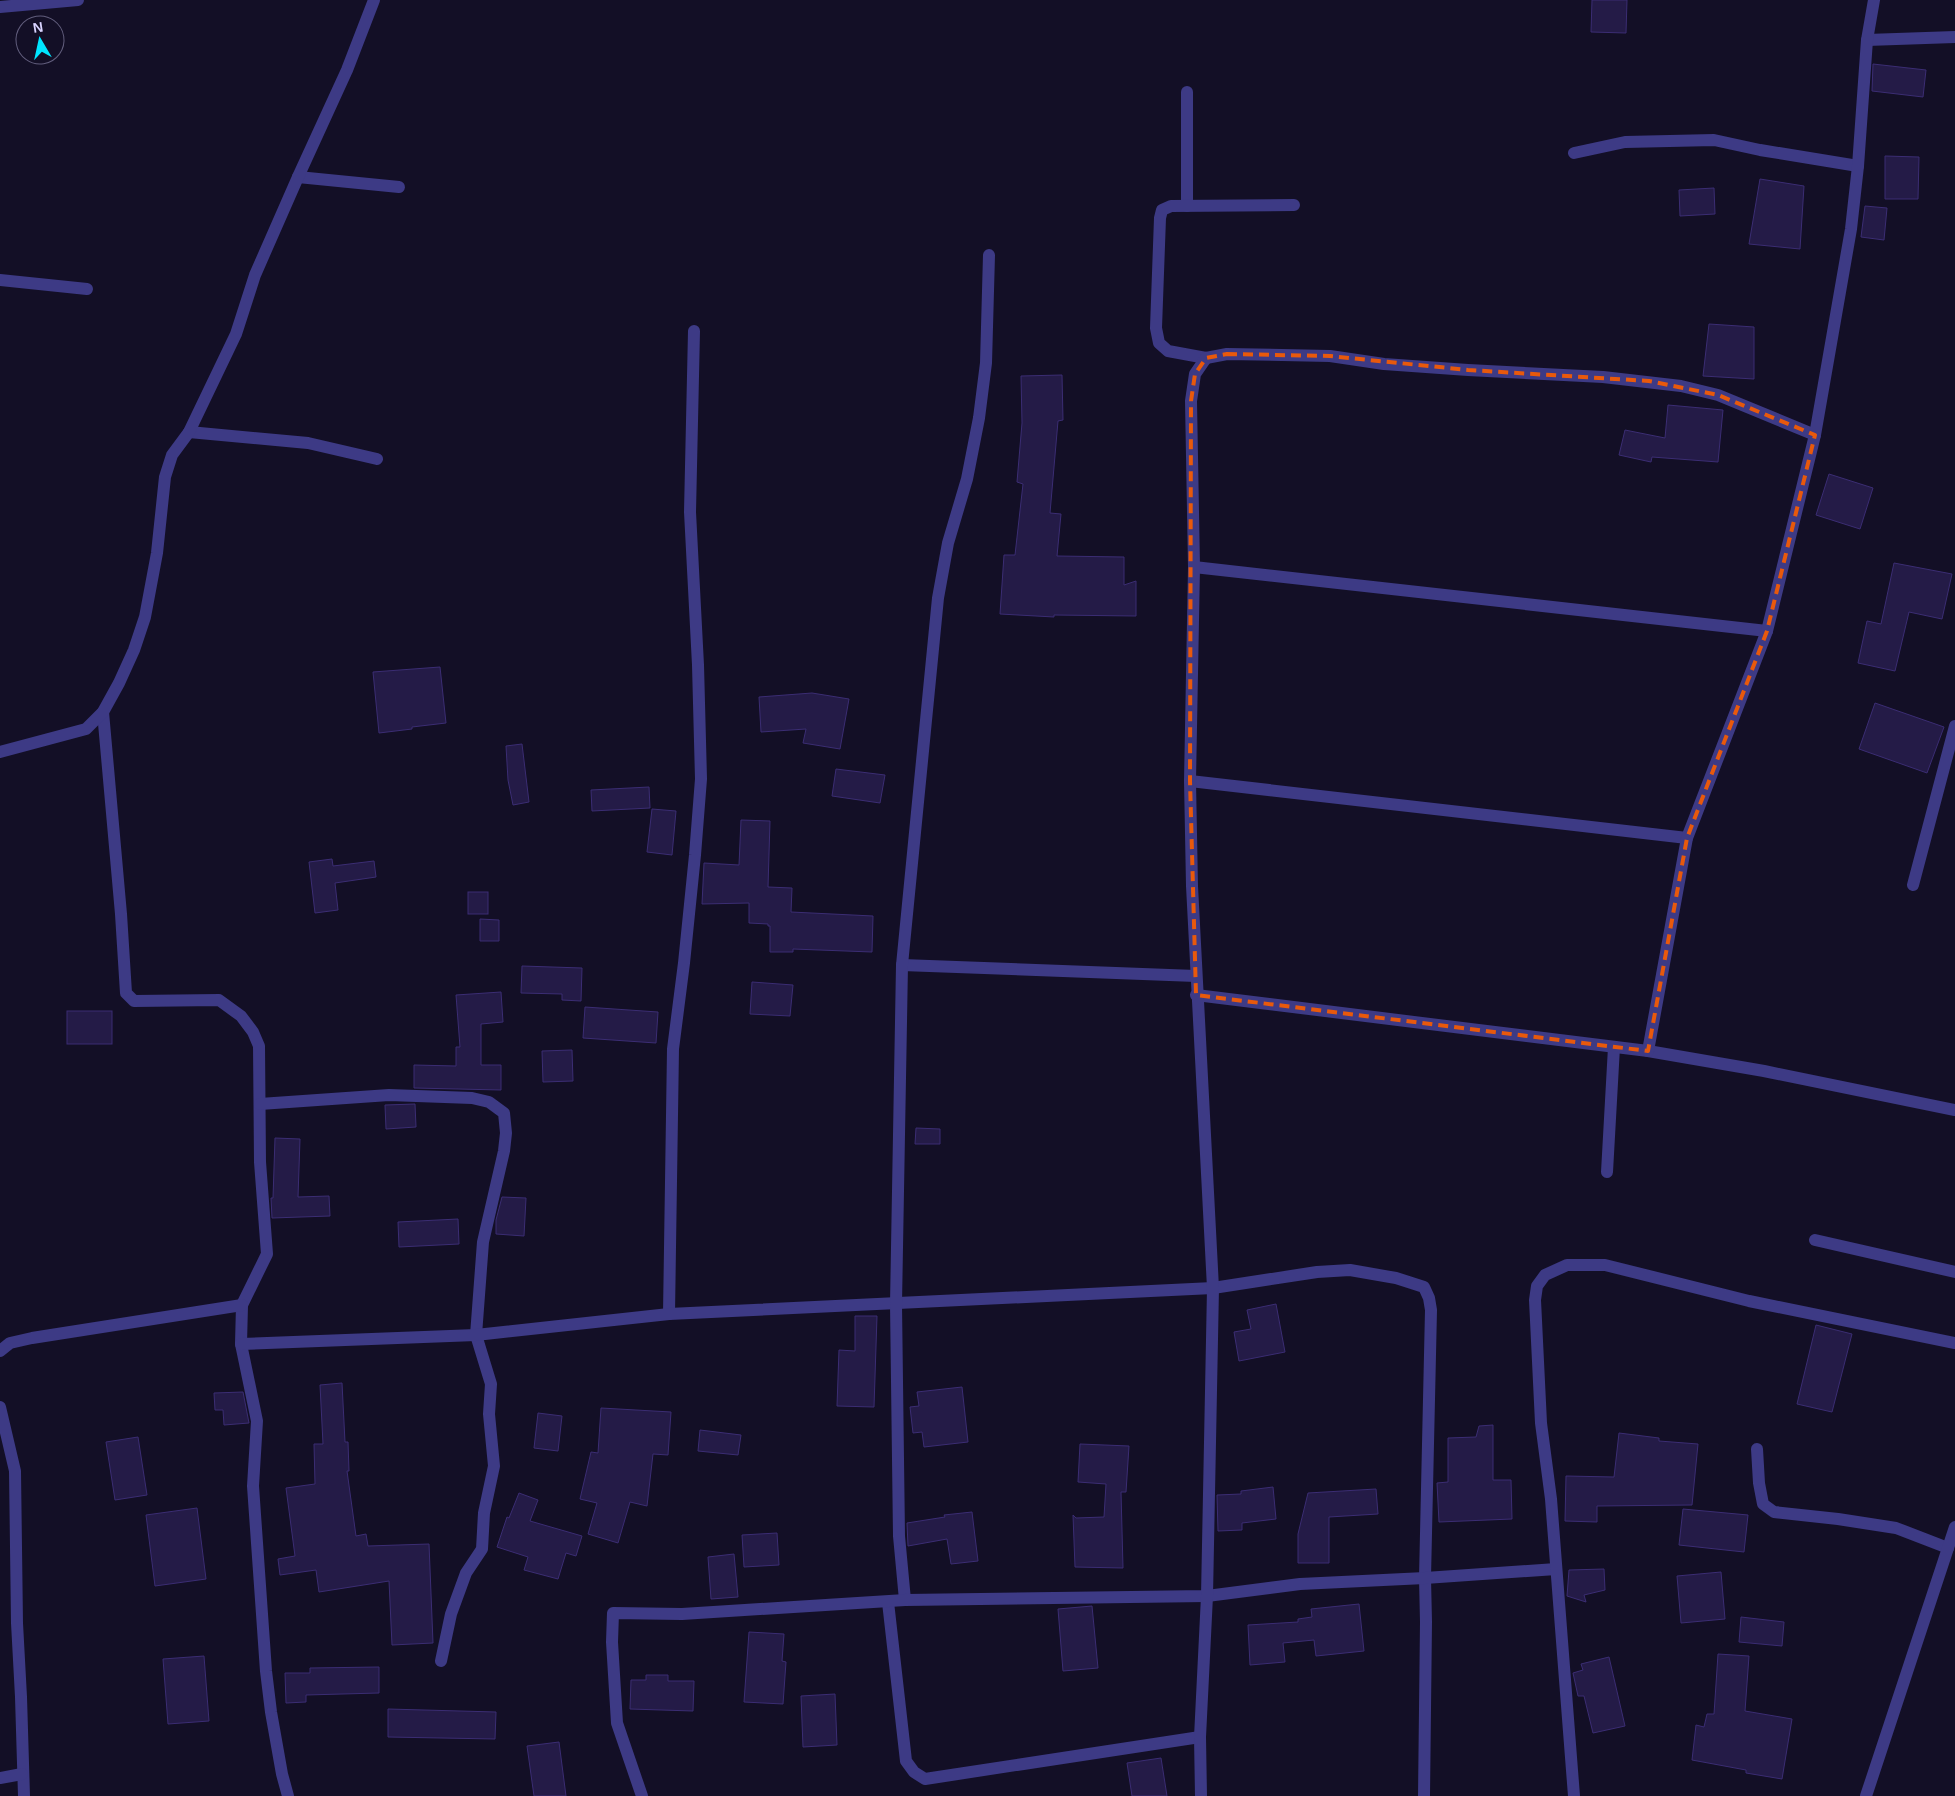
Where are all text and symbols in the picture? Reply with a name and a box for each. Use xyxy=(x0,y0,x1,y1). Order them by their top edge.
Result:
north arrow xyxy=(15,15,65,65)
text: N xyxy=(32,18,44,36)

